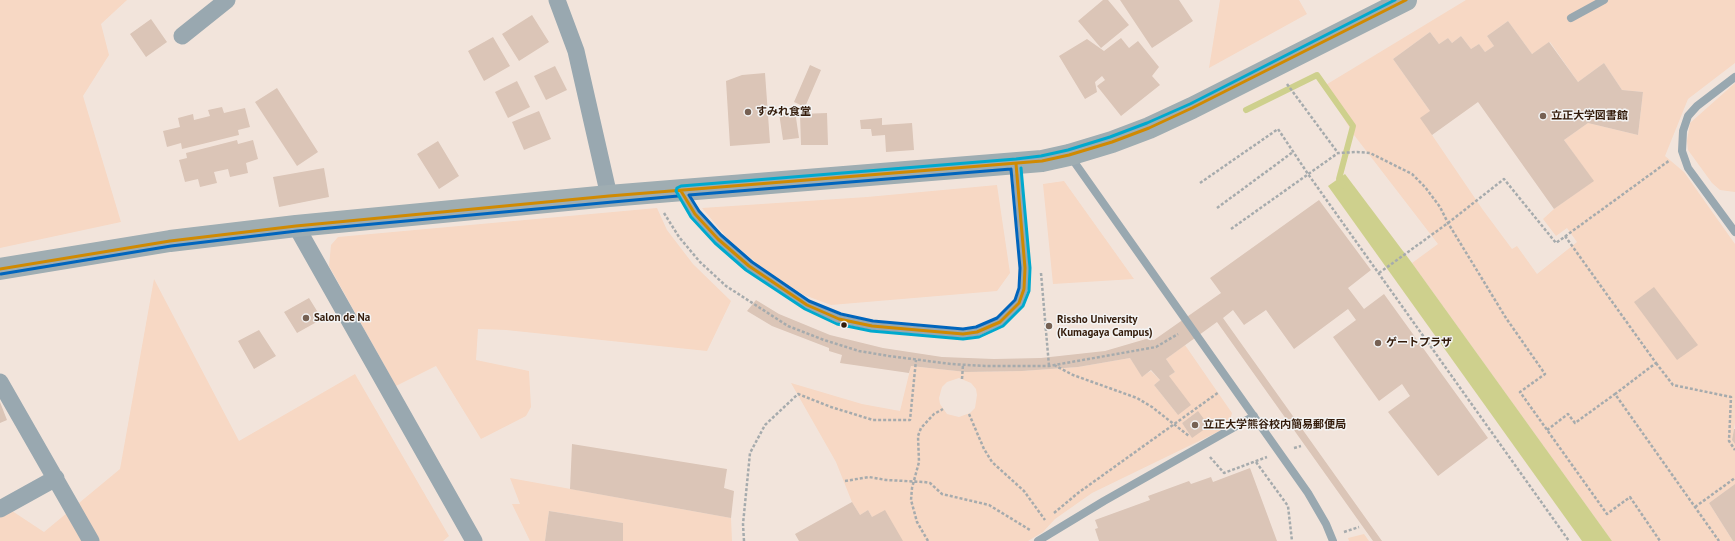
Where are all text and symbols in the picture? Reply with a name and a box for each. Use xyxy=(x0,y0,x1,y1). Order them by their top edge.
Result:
place label: すみれ食堂 xyxy=(756,105,811,119)
marker: すみれ食堂 xyxy=(743,107,753,117)
place label: 立正大学図書館 xyxy=(1551,109,1628,123)
marker: 立正大学図書館 xyxy=(1538,111,1548,121)
place label: Salon de Na xyxy=(314,311,370,325)
marker: Salon de Na xyxy=(301,313,311,323)
place label: Rissho University (Kumagaya Campus) xyxy=(1057,313,1153,339)
unlabelled marker xyxy=(839,320,849,330)
marker: Rissho University (Kumagaya Campus) xyxy=(1044,321,1054,331)
place label: ゲートプラザ xyxy=(1386,336,1452,350)
marker: ゲートプラザ xyxy=(1373,338,1383,348)
place label: 立正大学熊谷校内簡易郵便局 xyxy=(1203,418,1346,432)
marker: 立正大学熊谷校内簡易郵便局 xyxy=(1190,420,1200,430)

